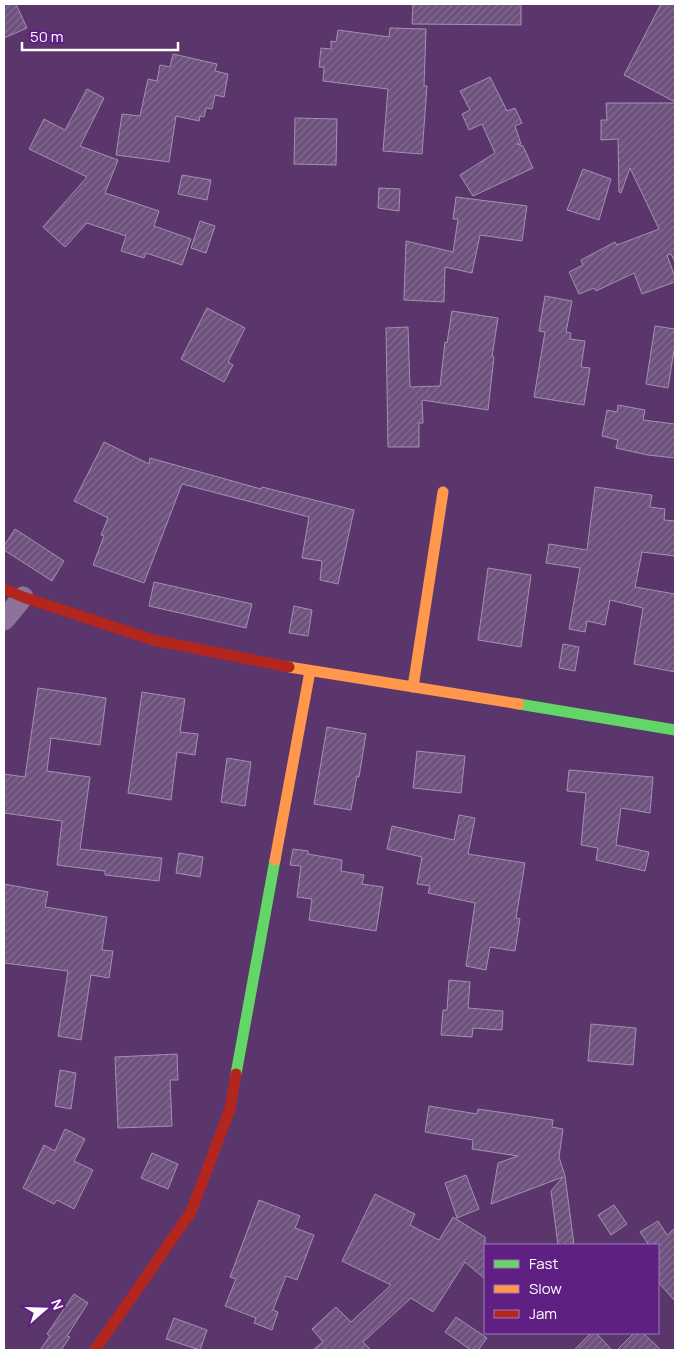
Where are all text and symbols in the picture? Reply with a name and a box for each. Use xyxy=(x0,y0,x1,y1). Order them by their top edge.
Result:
scale bar xyxy=(22,20,179,52)
text: 50 m xyxy=(30,26,64,47)
legend xyxy=(484,1244,659,1334)
text: Fast xyxy=(529,1253,558,1274)
text: Slow xyxy=(529,1278,562,1299)
north arrow xyxy=(20,1284,70,1334)
text: N xyxy=(47,1296,68,1312)
text: Jam xyxy=(529,1303,557,1324)

